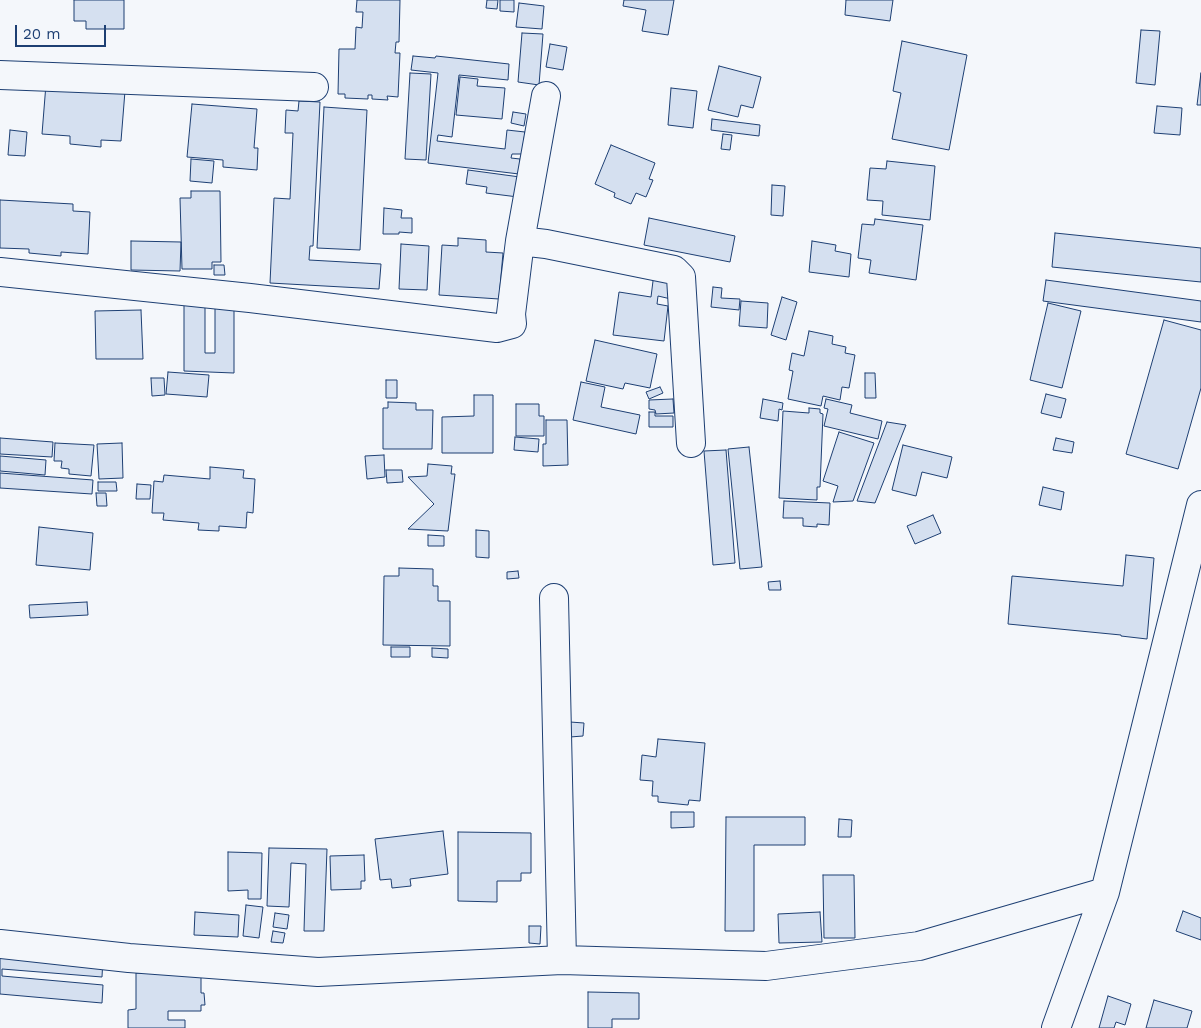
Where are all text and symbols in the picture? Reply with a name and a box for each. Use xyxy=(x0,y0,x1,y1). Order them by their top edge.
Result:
scale bar xyxy=(18,15,109,47)
text: 20 m xyxy=(23,25,61,43)

